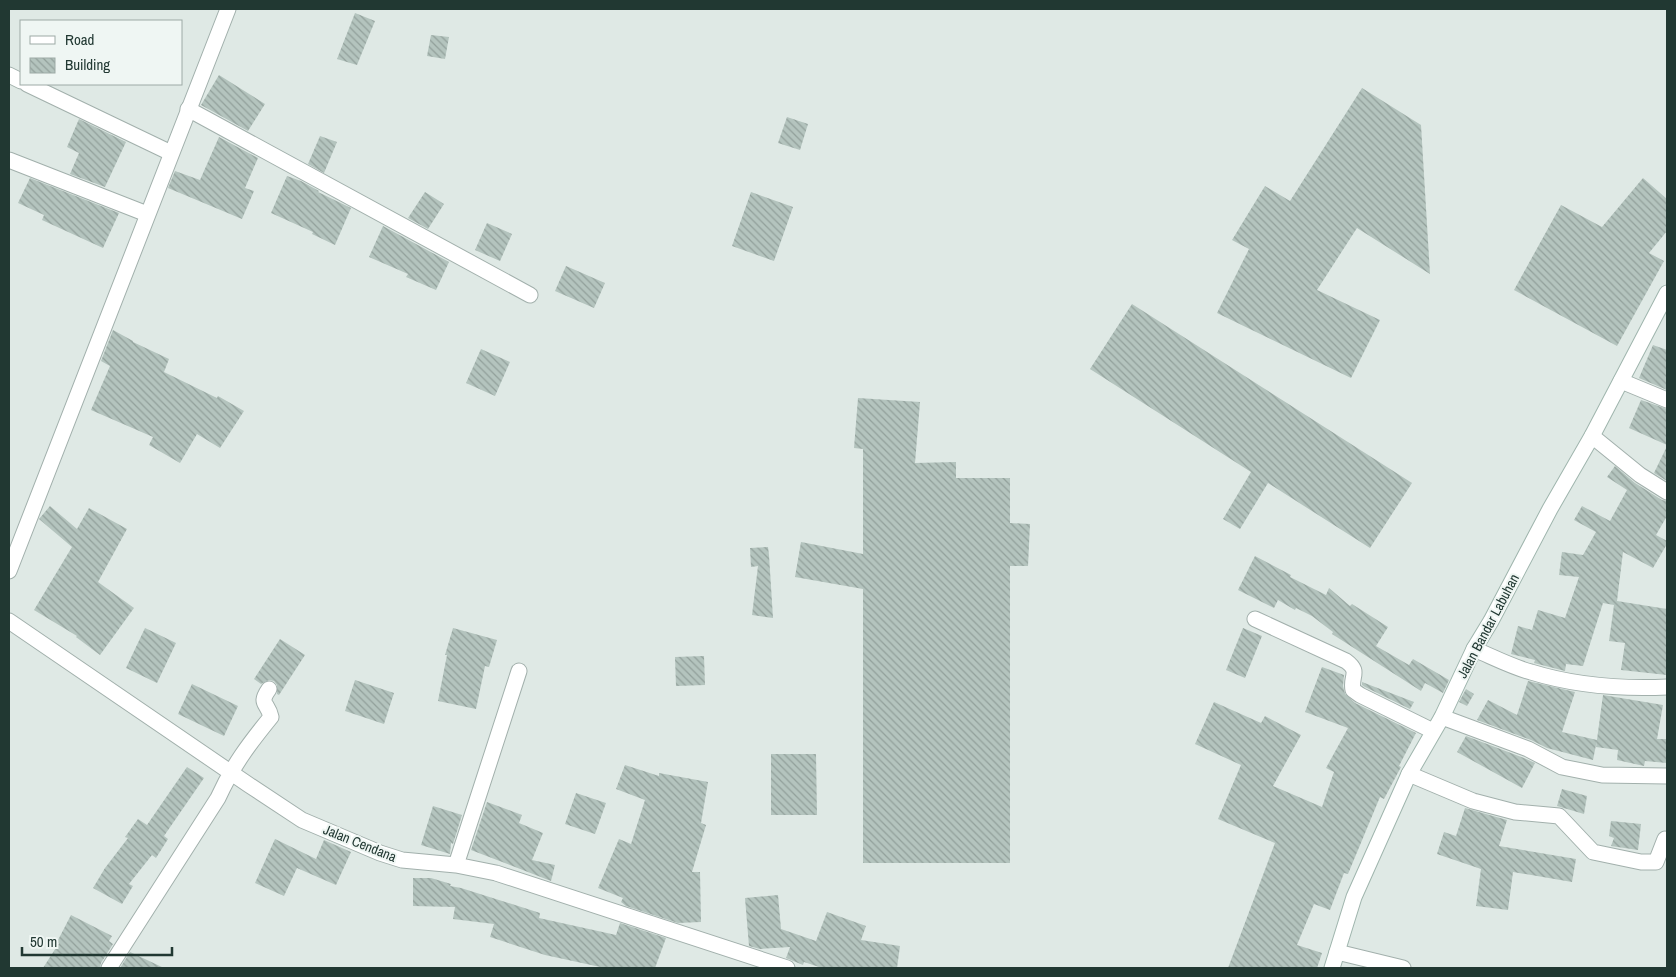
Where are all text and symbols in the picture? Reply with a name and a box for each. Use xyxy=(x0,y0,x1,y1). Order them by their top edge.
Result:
legend xyxy=(20,20,182,85)
text: Road xyxy=(65,29,94,50)
text: Building xyxy=(65,54,110,75)
street label: Jalan Bandar Labuhan xyxy=(1453,571,1523,681)
street label: Jalan Cendana xyxy=(321,820,400,866)
scale bar xyxy=(22,924,172,956)
text: 50 m xyxy=(30,931,57,952)

